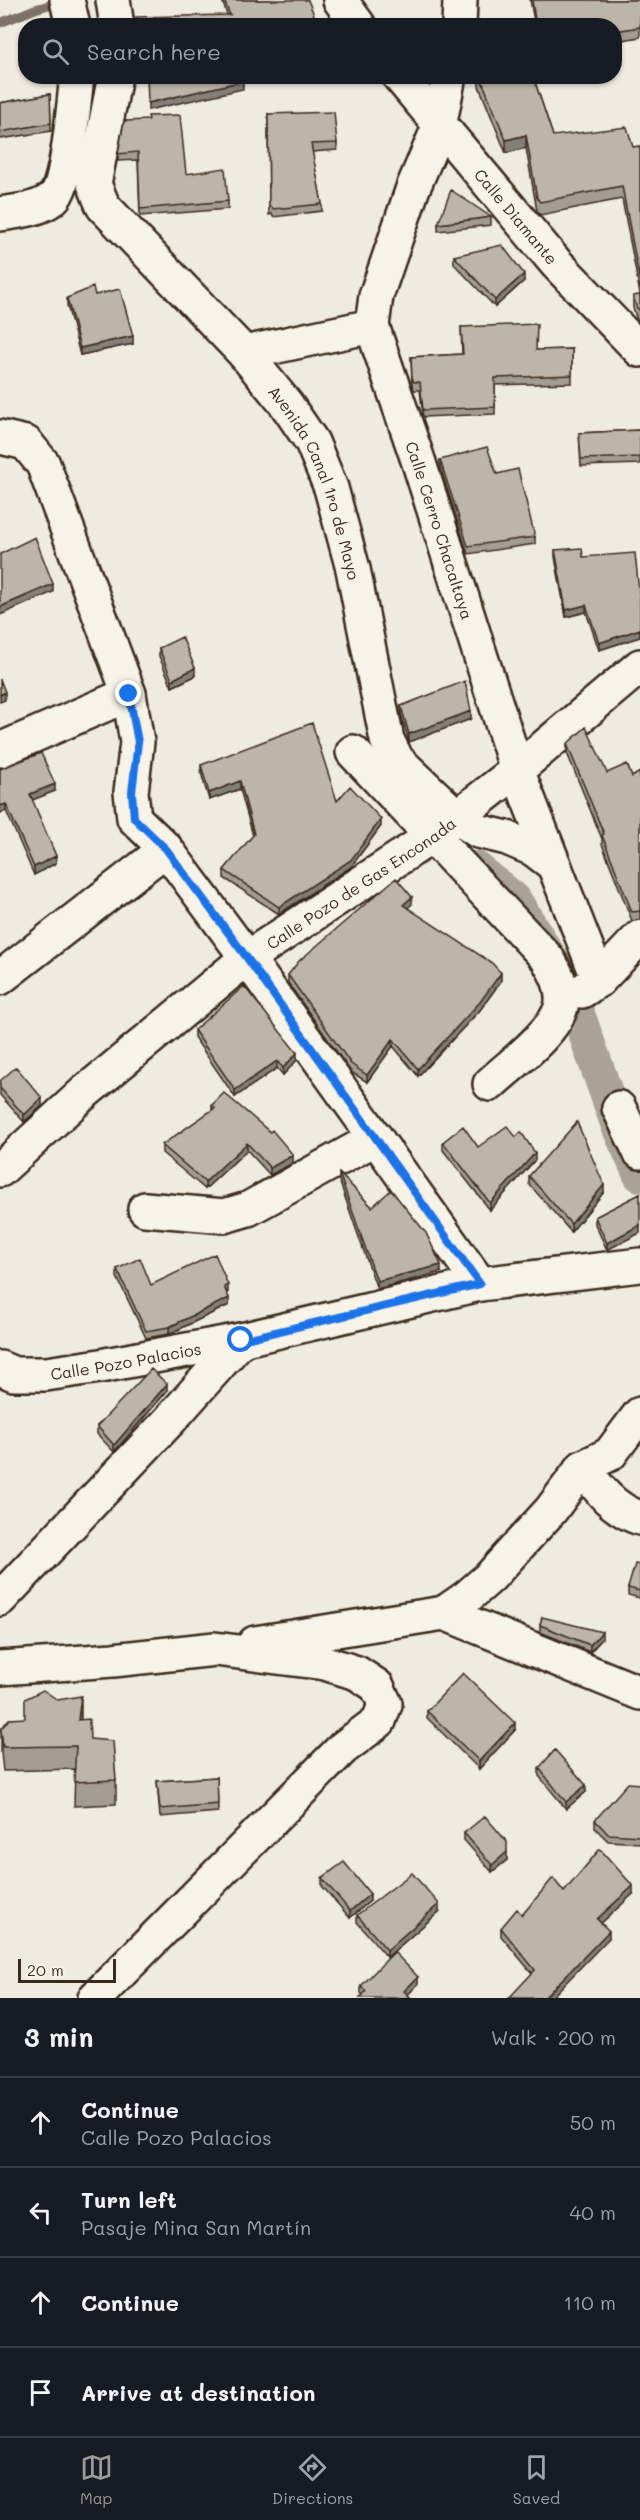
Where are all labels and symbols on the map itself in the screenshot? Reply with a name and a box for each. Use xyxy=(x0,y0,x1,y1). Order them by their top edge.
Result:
street label: Calle Diamante xyxy=(470,164,563,268)
street label: Avenida Canal 1ro de Mayo xyxy=(264,381,365,581)
street label: Calle Cerro Chacaltaya xyxy=(402,438,479,622)
route end xyxy=(115,680,141,706)
street label: Calle Pozo de Gas Enconada xyxy=(262,812,460,953)
route start xyxy=(227,1326,253,1352)
street label: Calle Pozo Palacios xyxy=(49,1337,203,1384)
scale bar xyxy=(18,1956,116,1984)

